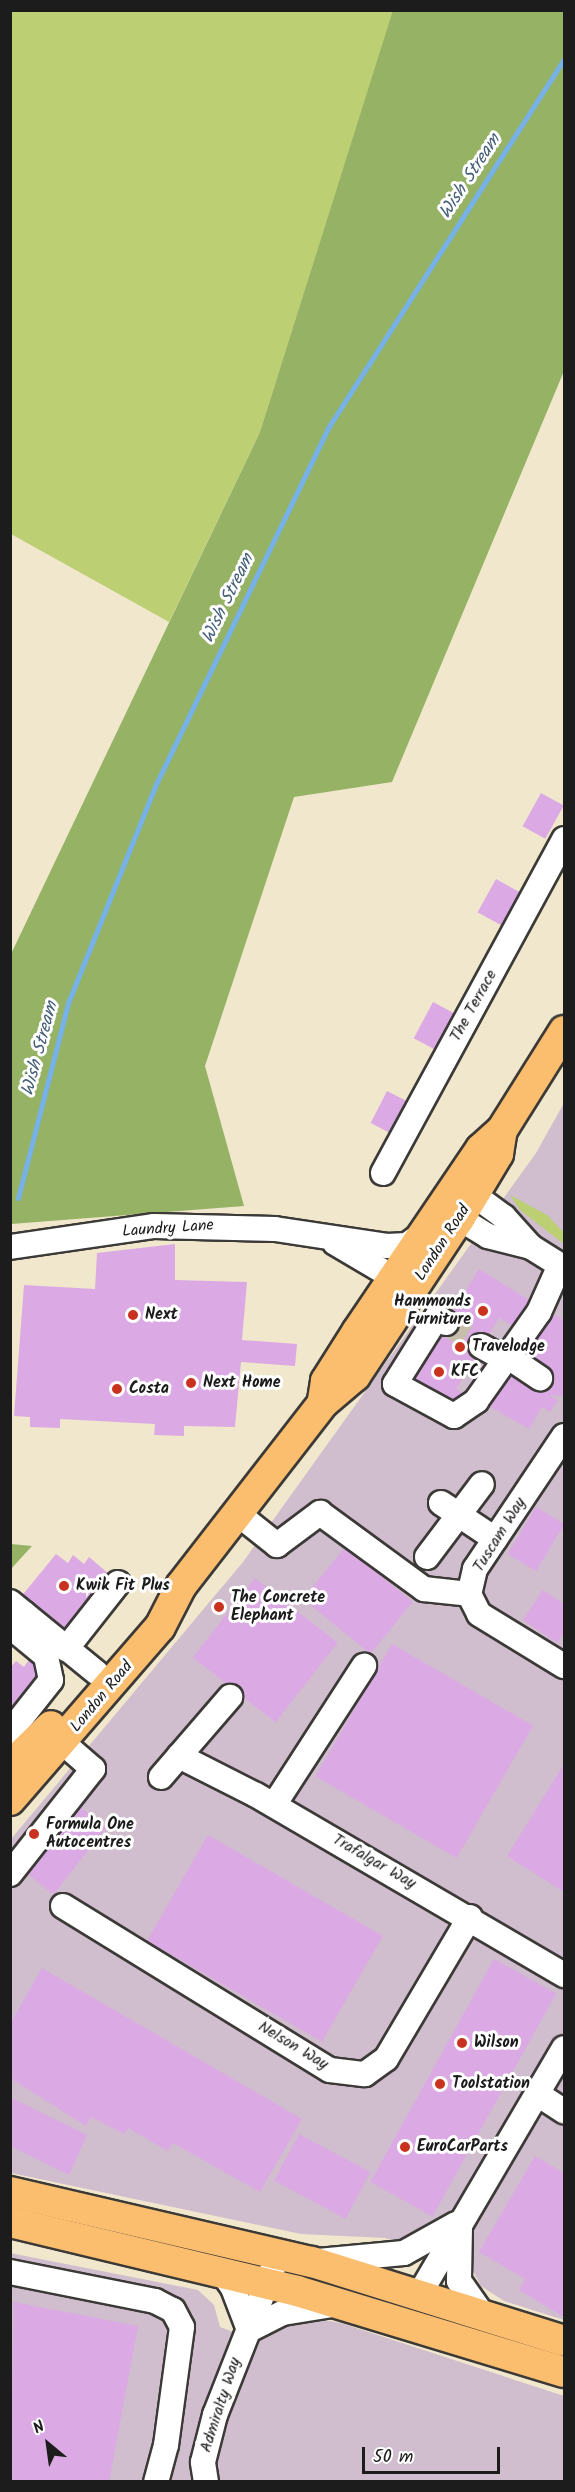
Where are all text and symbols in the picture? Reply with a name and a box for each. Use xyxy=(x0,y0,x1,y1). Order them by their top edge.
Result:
water label: Wish Stream xyxy=(436,131,506,223)
water label: Wish Stream xyxy=(198,551,260,647)
street label: The Terrace xyxy=(446,967,502,1045)
water label: Wish Stream xyxy=(18,1000,64,1098)
street label: London Road xyxy=(411,1201,475,1285)
street label: Laundry Lane xyxy=(122,1216,214,1242)
place label: Hammonds Furniture xyxy=(394,1292,471,1330)
marker: Hammonds Furniture xyxy=(476,1304,490,1318)
place label: Next xyxy=(145,1305,178,1325)
marker: Next xyxy=(126,1308,140,1322)
place label: Travelodge xyxy=(472,1337,545,1357)
marker: Travelodge xyxy=(453,1340,467,1354)
place label: KFC xyxy=(451,1362,479,1382)
marker: KFC xyxy=(432,1365,446,1379)
place label: Next Home xyxy=(203,1373,280,1393)
marker: Next Home xyxy=(184,1376,198,1390)
place label: Costa xyxy=(129,1379,169,1399)
marker: Costa xyxy=(110,1382,124,1396)
street label: Tuscam Way xyxy=(470,1494,530,1576)
place label: Kwik Fit Plus xyxy=(76,1576,170,1596)
marker: Kwik Fit Plus xyxy=(57,1579,71,1593)
place label: The Concrete Elephant xyxy=(231,1588,325,1626)
marker: The Concrete Elephant xyxy=(212,1600,226,1614)
street label: London Road xyxy=(67,1658,137,1736)
place label: Formula One Autocentres xyxy=(46,1815,134,1853)
marker: Formula One Autocentres xyxy=(27,1827,41,1841)
street label: Trafalgar Way xyxy=(329,1830,419,1894)
street label: Nelson Way xyxy=(254,2018,332,2074)
place label: Wilson xyxy=(474,2033,519,2053)
marker: Wilson xyxy=(455,2036,469,2050)
place label: Toolstation xyxy=(452,2074,530,2094)
marker: Toolstation xyxy=(433,2077,447,2091)
place label: EuroCarParts xyxy=(417,2137,508,2157)
marker: EuroCarParts xyxy=(398,2140,412,2154)
street label: Admiralty Way xyxy=(197,2355,245,2455)
north arrow xyxy=(18,2414,78,2474)
text: N xyxy=(29,2414,50,2441)
scale bar xyxy=(365,2435,503,2473)
text: 50 m xyxy=(373,2443,413,2472)

